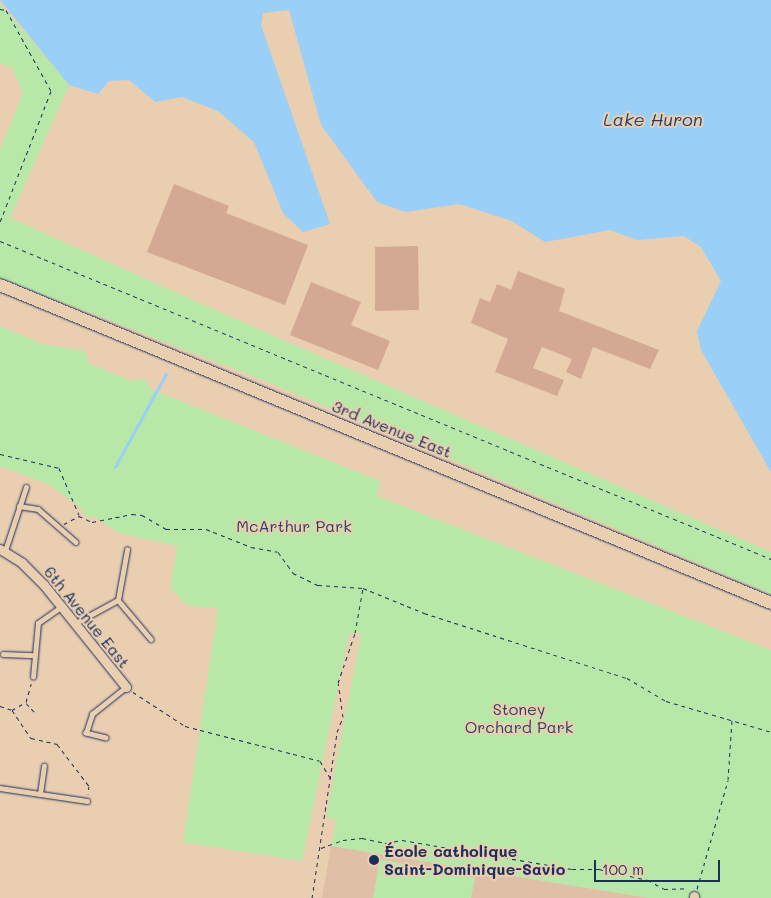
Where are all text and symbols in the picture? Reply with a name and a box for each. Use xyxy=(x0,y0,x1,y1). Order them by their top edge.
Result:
water label: Lake Huron xyxy=(603,108,703,130)
street label: 3rd Avenue East xyxy=(329,396,455,462)
park label: McArthur Park xyxy=(236,516,352,536)
street label: 6th Avenue East xyxy=(40,562,134,672)
park label: Stoney Orchard Park xyxy=(465,699,573,737)
place label: École catholique Saint-Dominique-Savio xyxy=(384,841,566,879)
scale bar xyxy=(596,850,722,882)
marker: École catholique Saint-Dominique-Savio xyxy=(368,854,380,866)
text: 100 m xyxy=(602,859,644,879)

